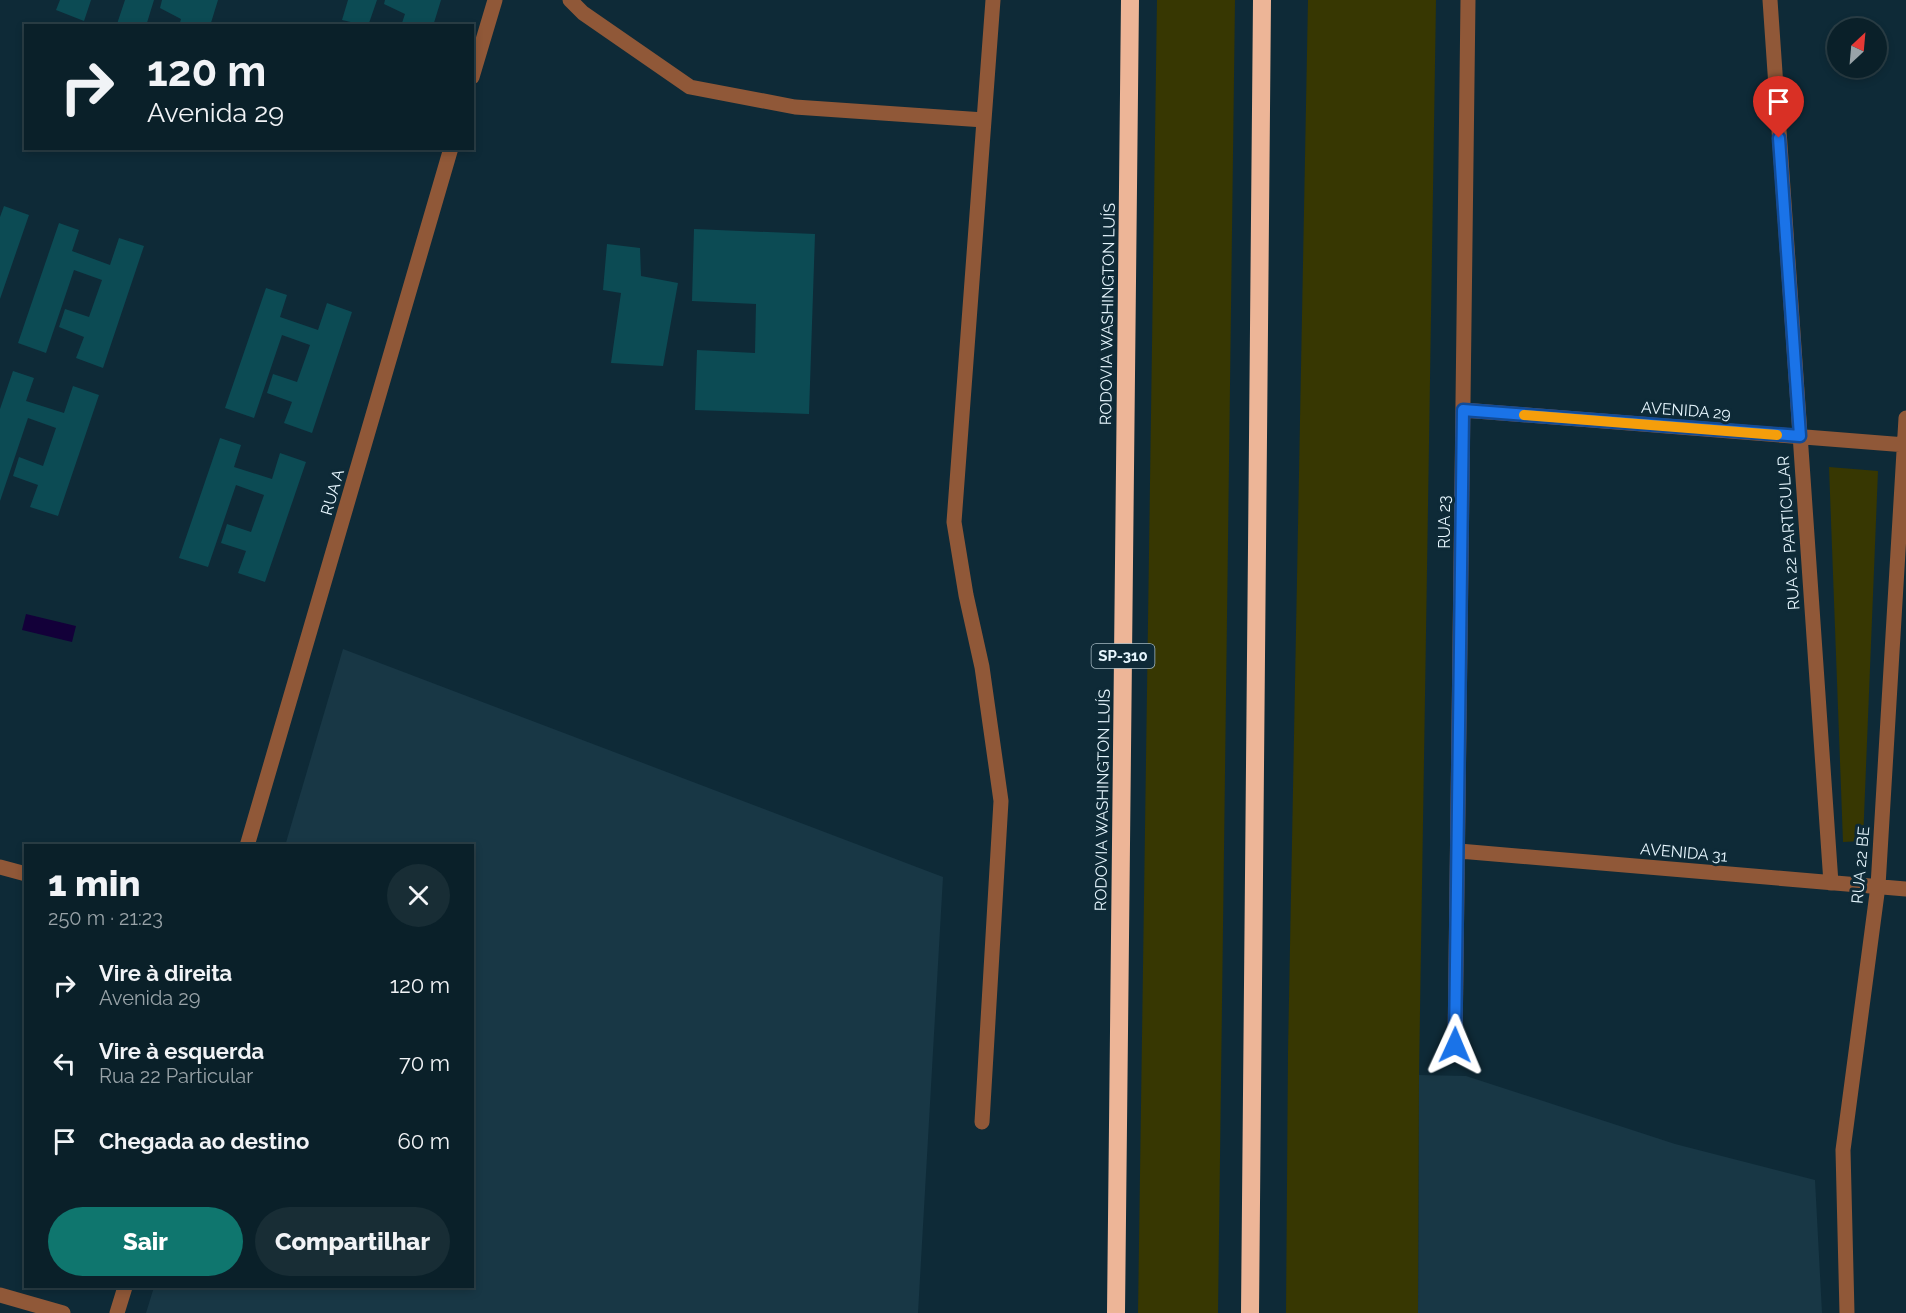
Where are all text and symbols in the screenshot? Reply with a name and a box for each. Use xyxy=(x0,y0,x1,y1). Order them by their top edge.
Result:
north arrow xyxy=(1827,18,1887,78)
map controls xyxy=(1827,18,1887,78)
text: 120 m xyxy=(147,47,266,96)
icon: right xyxy=(48,48,126,126)
pin xyxy=(1753,76,1804,138)
icon: arrive xyxy=(1762,85,1795,118)
text: Avenida 29 xyxy=(147,97,284,128)
street label: RODOVIA WASHINGTON LUÍS xyxy=(1095,202,1119,425)
street label: AVENIDA 29 xyxy=(1640,398,1732,423)
street label: RUA 22 PARTICULAR xyxy=(1774,455,1803,611)
street label: RUA A xyxy=(317,467,348,517)
street label: RUA 23 xyxy=(1435,495,1454,549)
road number: SP-310 xyxy=(1092,644,1154,668)
street label: RODOVIA WASHINGTON LUÍS xyxy=(1090,688,1114,911)
street label: RUA 22 BE xyxy=(1848,825,1873,905)
street label: AVENIDA 31 xyxy=(1639,839,1729,866)
text: 1 min xyxy=(48,862,140,904)
button: close xyxy=(387,864,450,927)
text: 250 m · 21:23 xyxy=(48,906,163,930)
text: Vire à direita xyxy=(99,960,232,986)
icon: right xyxy=(48,969,81,1002)
text: 120 m xyxy=(390,972,450,998)
text: Avenida 29 xyxy=(99,986,201,1010)
position arrow xyxy=(1423,1013,1487,1077)
text: Vire à esquerda xyxy=(99,1038,264,1064)
icon: left xyxy=(48,1047,81,1080)
text: 70 m xyxy=(399,1050,450,1076)
text: Rua 22 Particular xyxy=(99,1064,253,1088)
icon: arrive xyxy=(48,1125,81,1158)
text: Chegada ao destino xyxy=(99,1128,309,1154)
text: 60 m xyxy=(397,1128,450,1154)
button: Sair xyxy=(48,1207,243,1276)
button: Compartilhar xyxy=(255,1207,450,1276)

